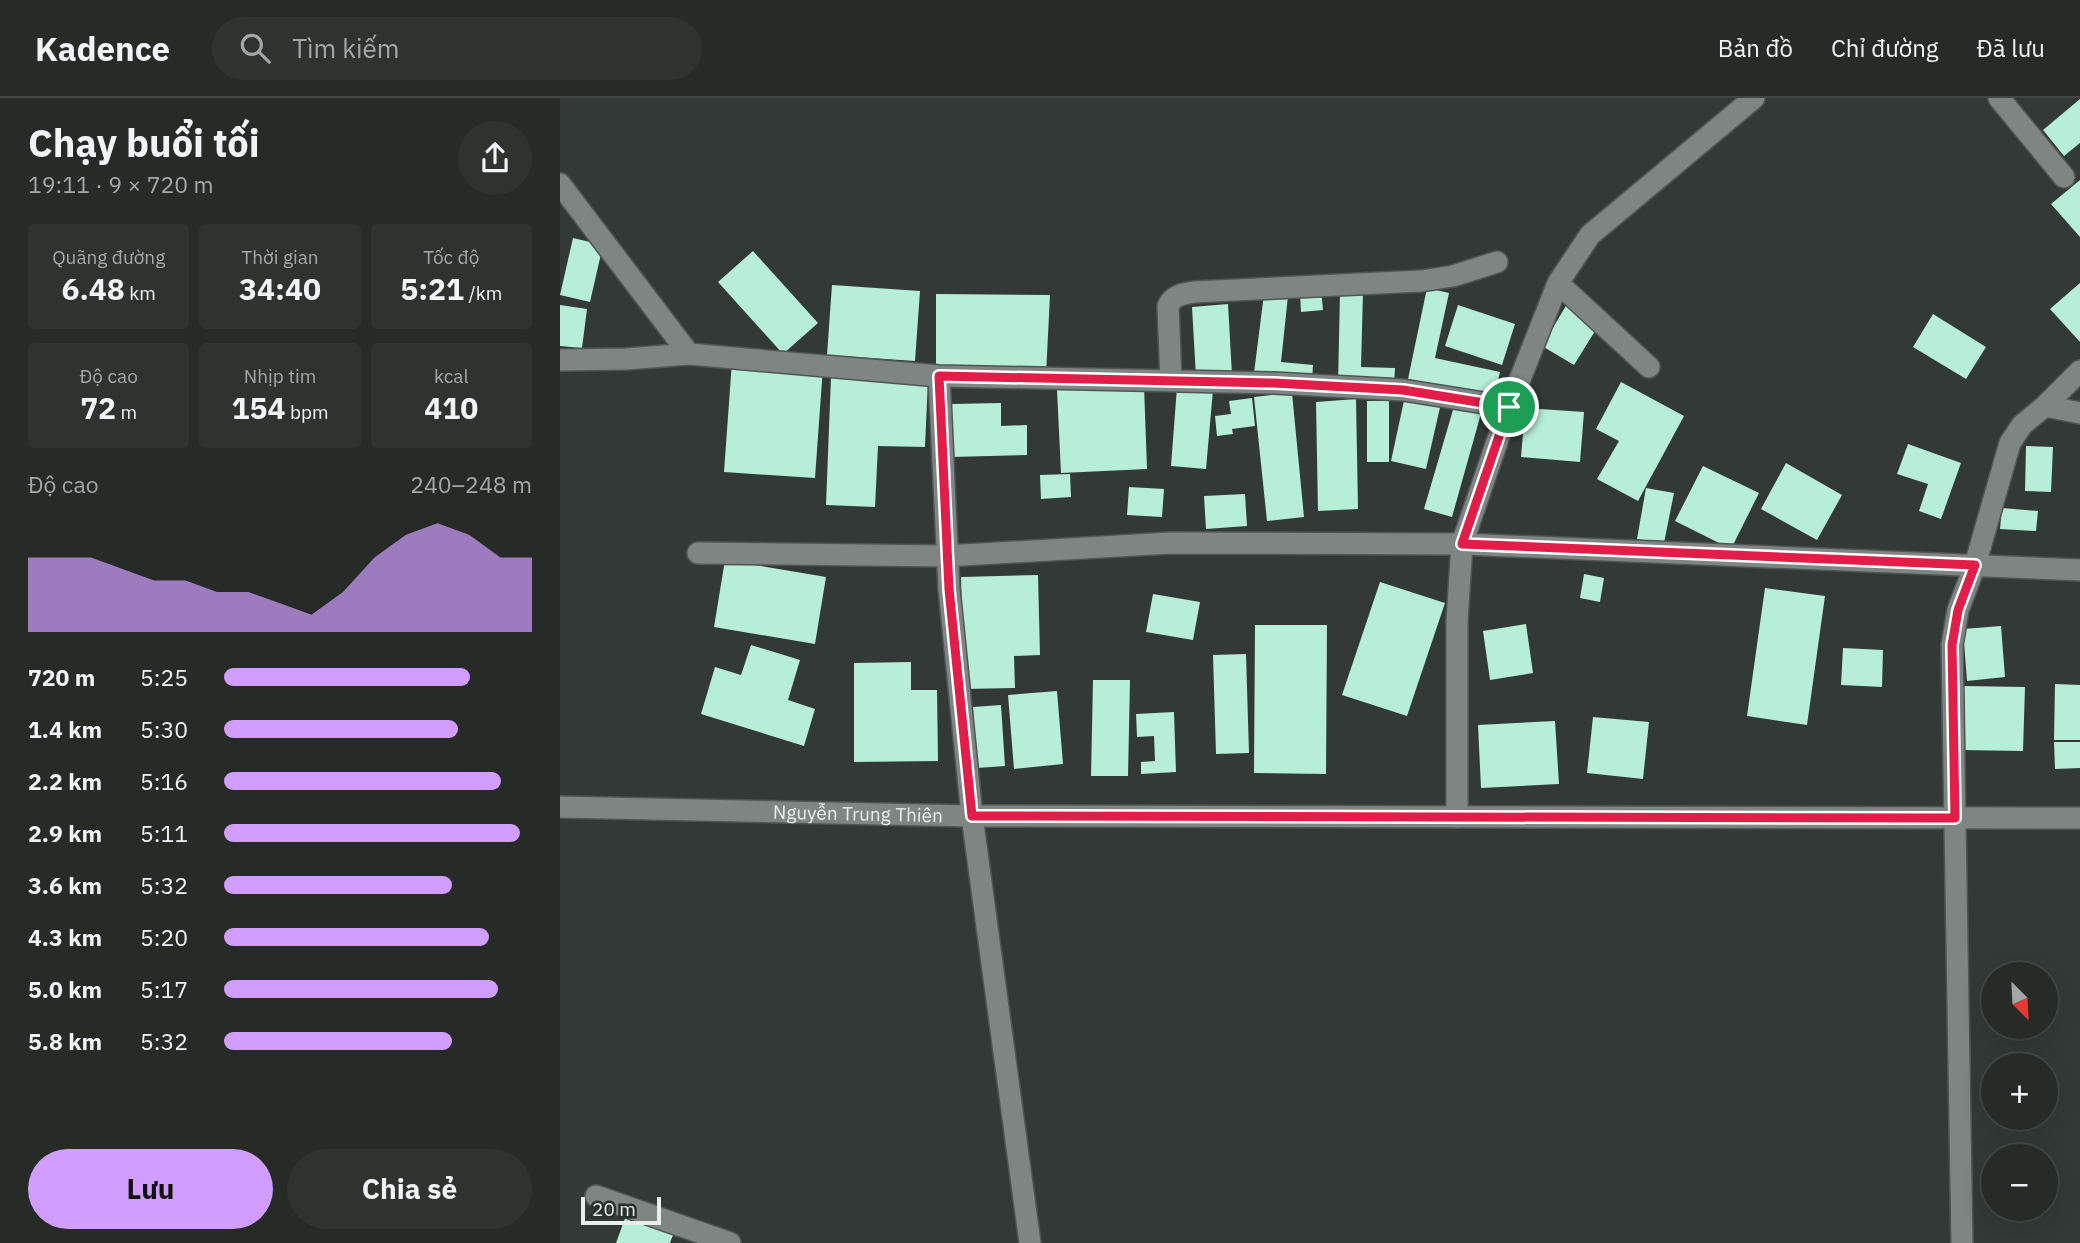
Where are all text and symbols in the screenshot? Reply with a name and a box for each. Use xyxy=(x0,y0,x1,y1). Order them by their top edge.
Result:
search box xyxy=(212,17,702,80)
text: Kadence xyxy=(35,27,170,70)
icon: search xyxy=(236,29,274,67)
text: Tìm kiếm xyxy=(292,31,400,65)
text: Bản đồ xyxy=(1718,32,1793,64)
text: Chỉ đường xyxy=(1831,32,1939,64)
text: Đã lưu xyxy=(1977,32,2045,64)
text: Chạy buổi tối xyxy=(28,118,260,167)
button: share xyxy=(458,121,532,195)
text: 19:11 · 9 × 720 m xyxy=(28,169,214,199)
text: Quãng đường xyxy=(52,245,165,269)
text: Thời gian xyxy=(241,245,319,269)
text: Tốc độ xyxy=(423,245,479,269)
text: 6.48 xyxy=(61,269,125,308)
text: 34:40 xyxy=(239,269,321,308)
text: 5:21 xyxy=(400,269,464,308)
text: km xyxy=(125,281,156,305)
text: /km xyxy=(464,281,502,305)
text: Độ cao xyxy=(80,364,138,388)
text: Nhịp tim xyxy=(244,364,316,388)
text: kcal xyxy=(434,364,469,388)
pin xyxy=(1479,377,1539,437)
text: 72 xyxy=(80,388,116,427)
text: 154 xyxy=(231,388,285,427)
text: 410 xyxy=(424,388,478,427)
icon: arrive xyxy=(1490,388,1528,426)
text: m xyxy=(116,400,137,424)
text: bpm xyxy=(285,400,329,424)
text: Độ cao xyxy=(28,469,99,499)
text: 240–248 m xyxy=(410,469,532,499)
text: 720 m xyxy=(28,662,95,692)
text: 5:25 xyxy=(140,662,188,692)
text: 1.4 km xyxy=(28,714,102,744)
text: 5:30 xyxy=(140,714,188,744)
text: 2.2 km xyxy=(28,766,102,796)
text: 5:16 xyxy=(140,766,188,796)
street label: Nguyễn Trung Thiên xyxy=(773,800,943,827)
text: 2.9 km xyxy=(28,818,102,848)
text: 5:11 xyxy=(140,818,188,848)
text: 3.6 km xyxy=(28,870,102,900)
text: 5:32 xyxy=(140,870,188,900)
text: 4.3 km xyxy=(28,922,102,952)
text: 5:20 xyxy=(140,922,188,952)
north arrow xyxy=(1981,962,2058,1040)
map controls xyxy=(1981,962,2058,1221)
text: 5.0 km xyxy=(28,974,102,1004)
text: 5:17 xyxy=(140,974,188,1004)
text: 5.8 km xyxy=(28,1026,102,1056)
text: 5:32 xyxy=(140,1026,188,1056)
button: + xyxy=(1981,1053,2058,1130)
button: − xyxy=(1981,1144,2058,1221)
button: Lưu xyxy=(28,1149,273,1229)
button: Chia sẻ xyxy=(287,1149,532,1229)
scale bar xyxy=(581,1194,662,1226)
text: 20 m xyxy=(592,1197,636,1221)

